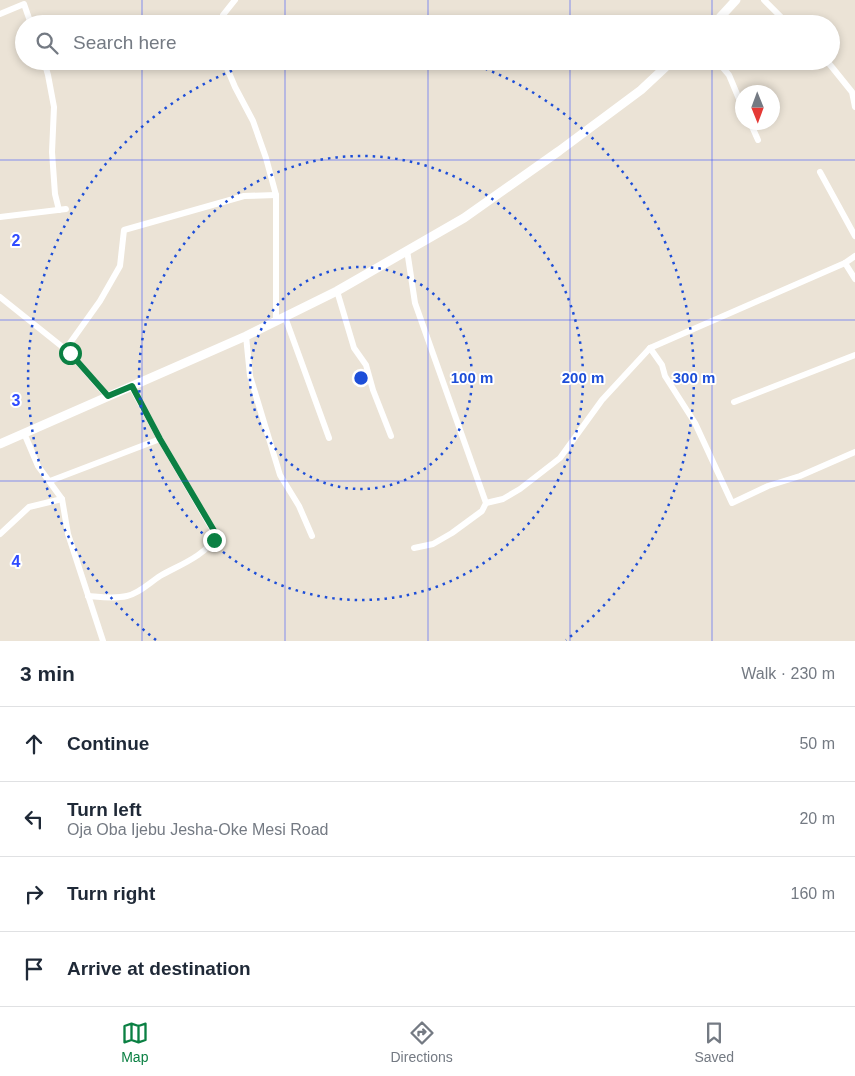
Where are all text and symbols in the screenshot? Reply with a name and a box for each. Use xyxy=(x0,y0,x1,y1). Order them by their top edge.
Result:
search box xyxy=(15,15,840,70)
icon: search xyxy=(33,29,61,57)
text: Search here xyxy=(73,32,177,53)
north arrow xyxy=(735,85,780,130)
text: 2 xyxy=(12,232,21,249)
route start xyxy=(59,342,82,365)
centre of rings xyxy=(352,369,370,387)
text: 100 m xyxy=(451,369,493,386)
text: 200 m xyxy=(562,369,604,386)
text: 300 m xyxy=(673,369,715,386)
text: 3 xyxy=(12,392,21,409)
route end xyxy=(203,529,226,552)
text: 4 xyxy=(12,553,21,570)
text: 3 min xyxy=(20,662,75,685)
text: Walk · 230 m xyxy=(741,665,835,682)
icon: ahead xyxy=(20,730,48,758)
text: Continue xyxy=(67,733,149,754)
text: 50 m xyxy=(799,735,835,752)
text: Turn left xyxy=(67,799,142,820)
icon: left xyxy=(20,805,48,833)
text: 20 m xyxy=(799,810,835,827)
text: Oja Oba Ijebu Jesha-Oke Mesi Road xyxy=(67,821,328,838)
icon: right xyxy=(20,880,48,908)
text: Turn right xyxy=(67,883,155,904)
text: 160 m xyxy=(791,885,835,902)
icon: arrive xyxy=(20,955,48,983)
text: Arrive at destination xyxy=(67,958,251,979)
tab: Map xyxy=(121,1019,149,1065)
tab: Directions xyxy=(391,1019,453,1065)
tab: Saved xyxy=(694,1019,734,1065)

